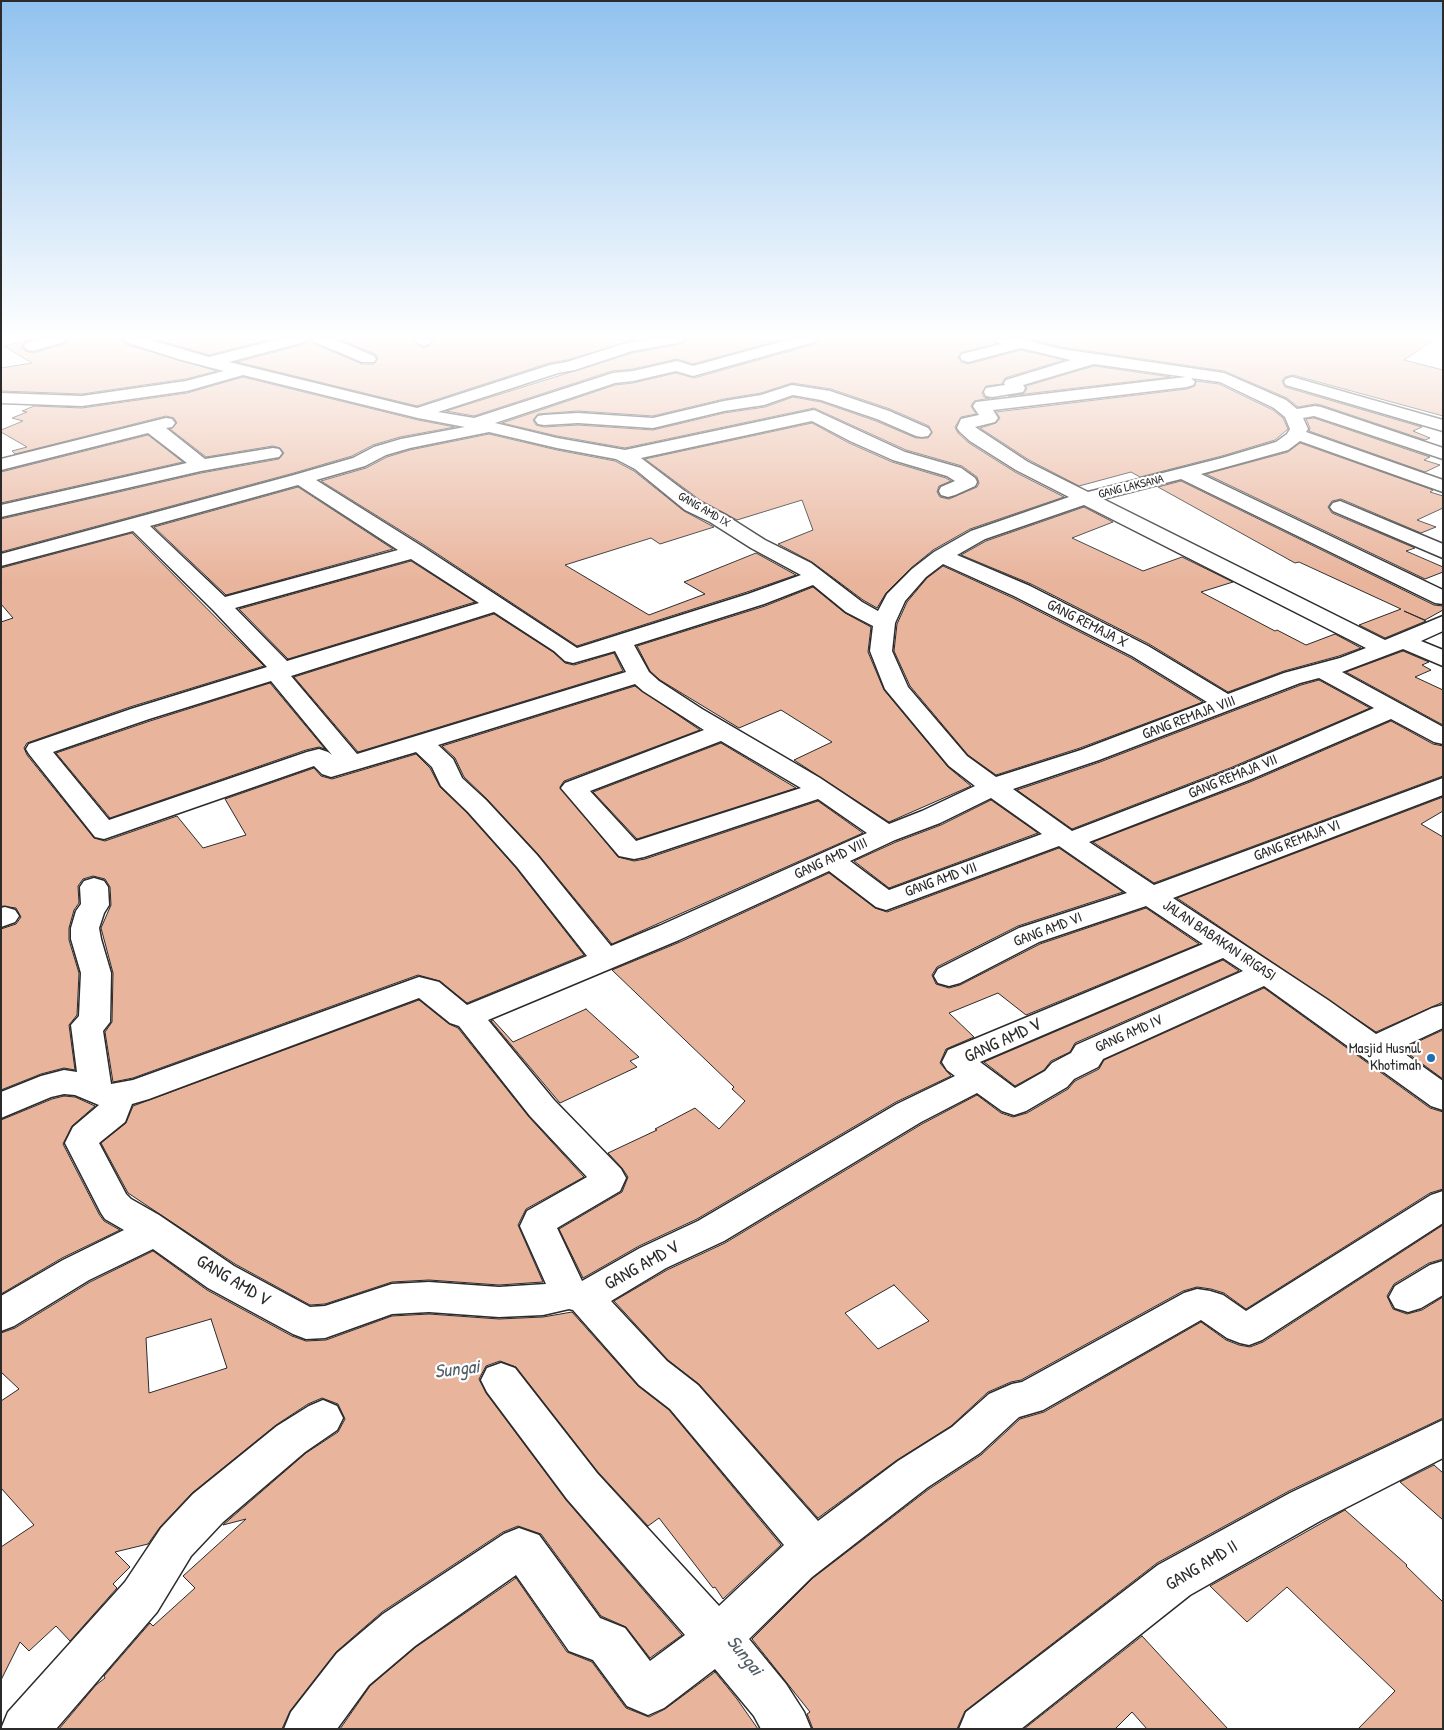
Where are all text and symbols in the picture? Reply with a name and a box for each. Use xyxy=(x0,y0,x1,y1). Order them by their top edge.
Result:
street label: GANG LAKSANA xyxy=(1097,472,1165,502)
street label: GANG AMD IX xyxy=(675,489,733,531)
street label: GANG REMAJA X xyxy=(1044,596,1130,652)
street label: GANG REMAJA VIII xyxy=(1140,692,1238,744)
street label: GANG REMAJA VII xyxy=(1186,751,1280,803)
street label: GANG REMAJA VI xyxy=(1251,816,1343,866)
street label: GANG AMD VIII xyxy=(791,834,871,884)
street label: GANG AMD VII xyxy=(902,859,980,901)
street label: JALAN BABAKAN IRIGASI xyxy=(1159,897,1279,985)
street label: GANG AMD VI xyxy=(1011,909,1085,951)
street label: GANG AMD IV xyxy=(1092,1011,1166,1057)
street label: GANG AMD V xyxy=(961,1014,1045,1068)
place label: Masjid Husnul Khotimah xyxy=(1349,1040,1421,1075)
marker: Masjid Husnul Khotimah xyxy=(1425,1052,1437,1064)
street label: GANG AMD V xyxy=(601,1237,683,1295)
street label: GANG AMD V xyxy=(192,1251,274,1311)
water label: Sungai xyxy=(433,1356,481,1384)
street label: GANG AMD II xyxy=(1162,1536,1242,1596)
water label: Sungai xyxy=(721,1631,767,1681)

